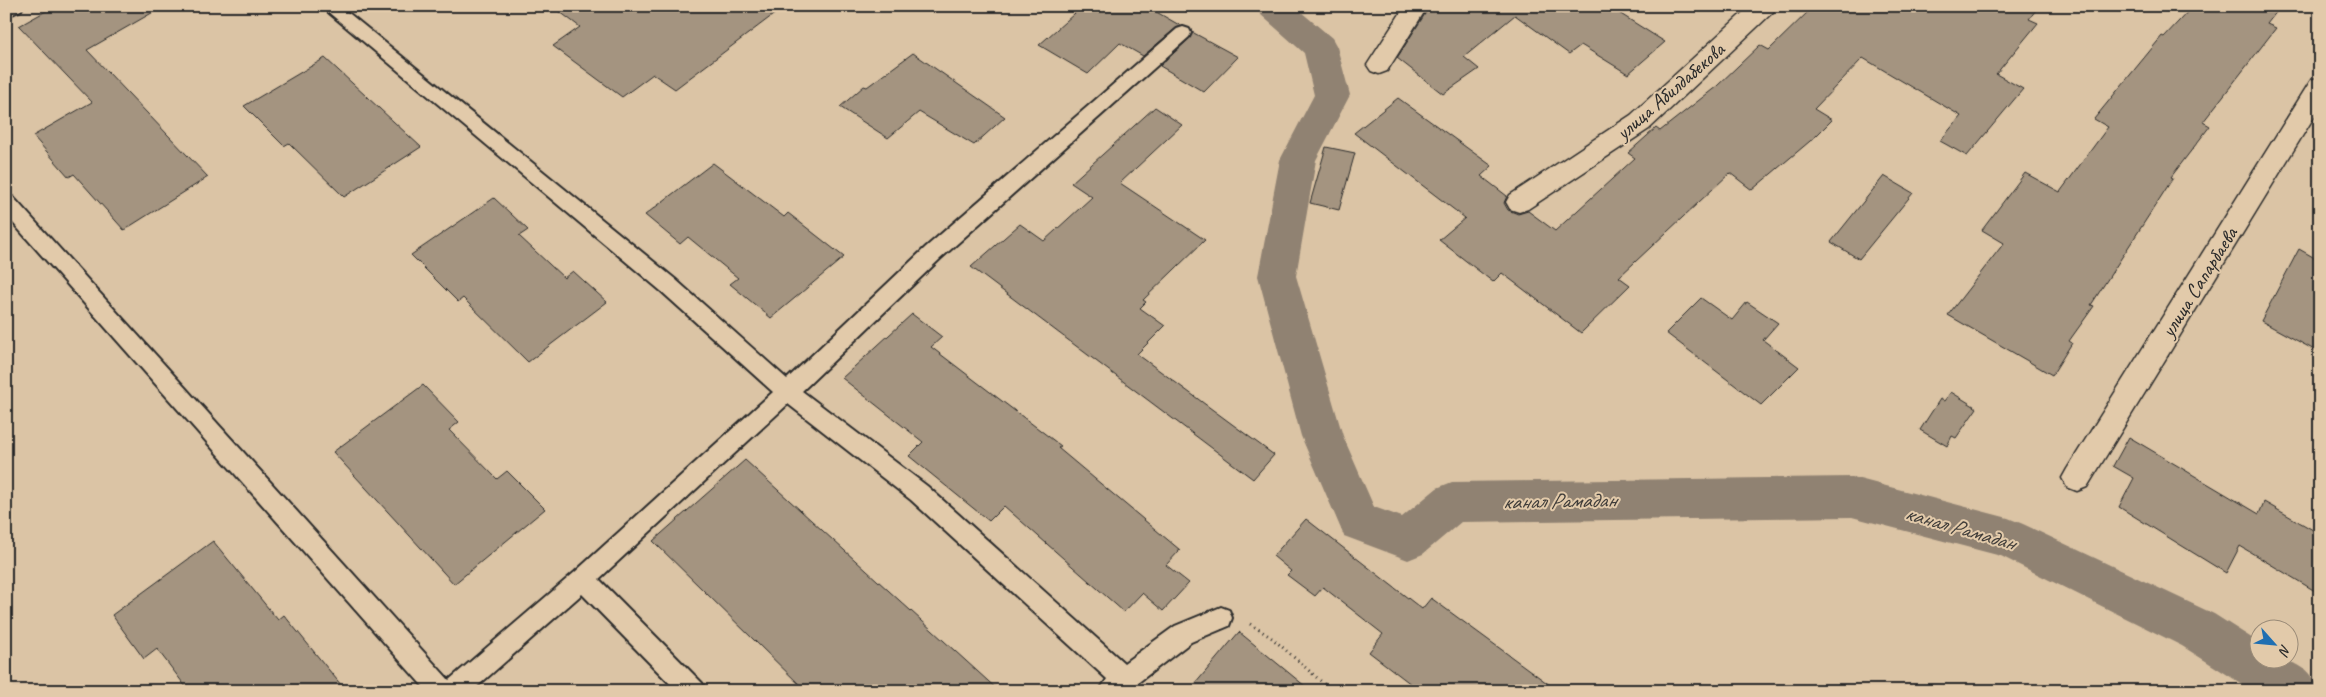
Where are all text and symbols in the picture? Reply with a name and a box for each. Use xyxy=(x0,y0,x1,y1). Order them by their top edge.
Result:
street label: улица Абилдабекова xyxy=(1609,36,1731,147)
street label: улица Сапарбаева xyxy=(2154,221,2244,344)
water label: канал Рамадан xyxy=(1502,486,1620,516)
water label: канал Рамадан xyxy=(1901,499,2022,558)
north arrow xyxy=(2248,620,2298,670)
text: N xyxy=(2275,642,2295,659)

